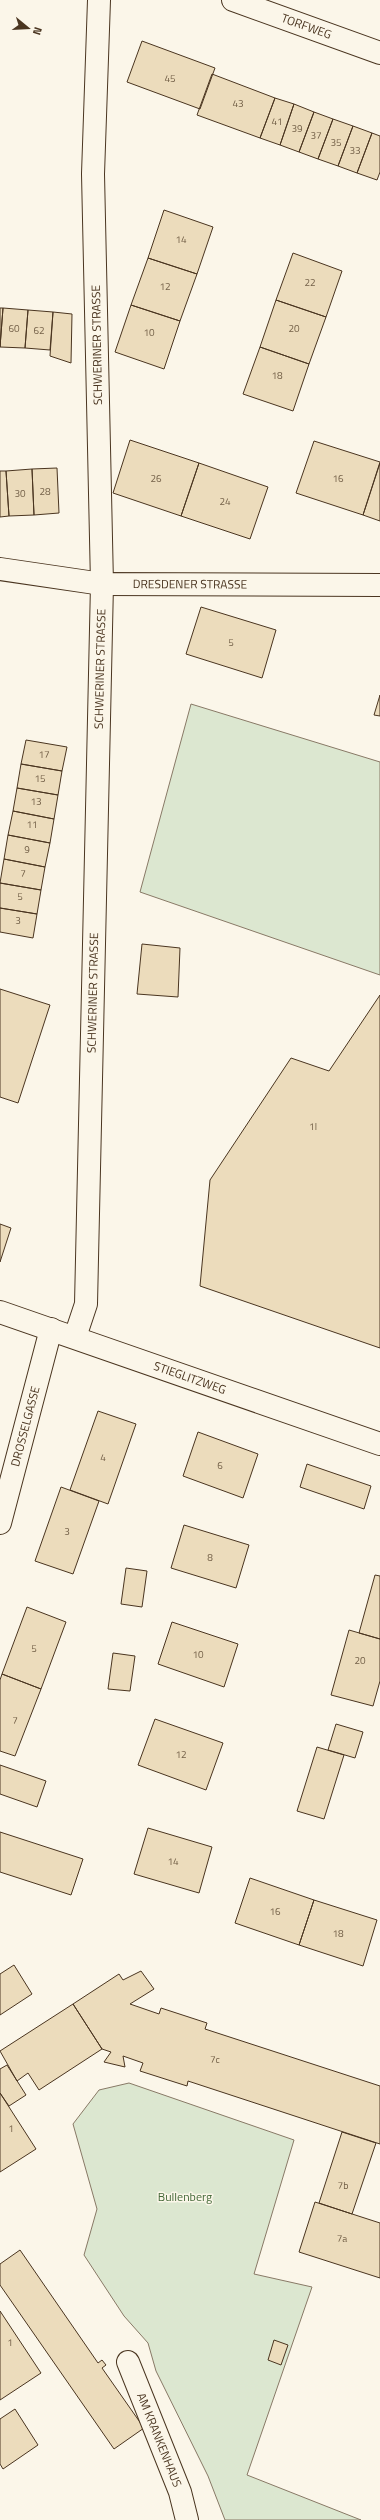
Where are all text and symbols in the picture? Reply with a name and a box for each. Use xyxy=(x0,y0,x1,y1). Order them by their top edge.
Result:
north arrow xyxy=(8,8,48,48)
street label: TORFWEG xyxy=(279,8,334,44)
text: N xyxy=(29,25,46,37)
house number: 45 xyxy=(164,71,176,86)
house number: 43 xyxy=(232,96,244,111)
house number: 41 xyxy=(271,114,283,129)
house number: 39 xyxy=(291,121,303,136)
house number: 37 xyxy=(310,128,322,143)
house number: 35 xyxy=(330,135,342,150)
house number: 33 xyxy=(349,143,361,158)
house number: 14 xyxy=(175,232,187,247)
house number: 22 xyxy=(304,275,316,290)
house number: 12 xyxy=(159,279,171,294)
street label: SCHWERINER STRASSE xyxy=(86,284,107,405)
house number: 60 xyxy=(8,321,20,336)
house number: 20 xyxy=(288,321,300,336)
house number: 62 xyxy=(33,323,45,338)
house number: 10 xyxy=(143,325,155,340)
house number: 18 xyxy=(271,368,283,383)
house number: 26 xyxy=(150,471,162,486)
house number: 16 xyxy=(332,471,344,486)
house number: 28 xyxy=(39,484,51,499)
house number: 30 xyxy=(14,486,26,501)
house number: 24 xyxy=(219,494,231,509)
street label: DRESDENER STRASSE xyxy=(133,574,247,594)
street label: SCHWERINER STRASSE xyxy=(89,608,110,729)
house number: 5 xyxy=(228,635,234,650)
house number: 17 xyxy=(38,747,50,762)
house number: 15 xyxy=(34,771,46,786)
house number: 13 xyxy=(30,794,42,809)
house number: 11 xyxy=(26,817,38,832)
house number: 9 xyxy=(24,842,30,857)
house number: 7 xyxy=(20,866,26,881)
house number: 5 xyxy=(17,889,23,904)
house number: 3 xyxy=(15,913,21,928)
street label: SCHWERINER STRASSE xyxy=(82,932,103,1053)
house number: 1l xyxy=(309,1119,317,1134)
street label: STIEGLITZWEG xyxy=(151,1356,229,1399)
street label: DROSSELGASSE xyxy=(5,1384,45,1468)
house number: 4 xyxy=(100,1450,106,1465)
house number: 6 xyxy=(217,1458,223,1473)
house number: 3 xyxy=(64,1524,70,1539)
house number: 8 xyxy=(207,1550,213,1565)
house number: 5 xyxy=(31,1641,37,1656)
house number: 10 xyxy=(192,1647,204,1662)
house number: 20 xyxy=(354,1653,366,1668)
house number: 7 xyxy=(12,1713,18,1728)
house number: 12 xyxy=(175,1747,187,1762)
house number: 14 xyxy=(167,1854,179,1869)
house number: 16 xyxy=(269,1904,281,1919)
house number: 18 xyxy=(332,1926,344,1941)
house number: 7c xyxy=(210,2052,220,2067)
house number: 1 xyxy=(8,2121,14,2136)
house number: 7b xyxy=(338,2178,348,2193)
park label: Bullenberg xyxy=(158,2187,212,2206)
house number: 7a xyxy=(337,2231,347,2246)
house number: 1 xyxy=(7,2335,13,2350)
street label: AM KRANKENHAUS xyxy=(132,2390,187,2490)

